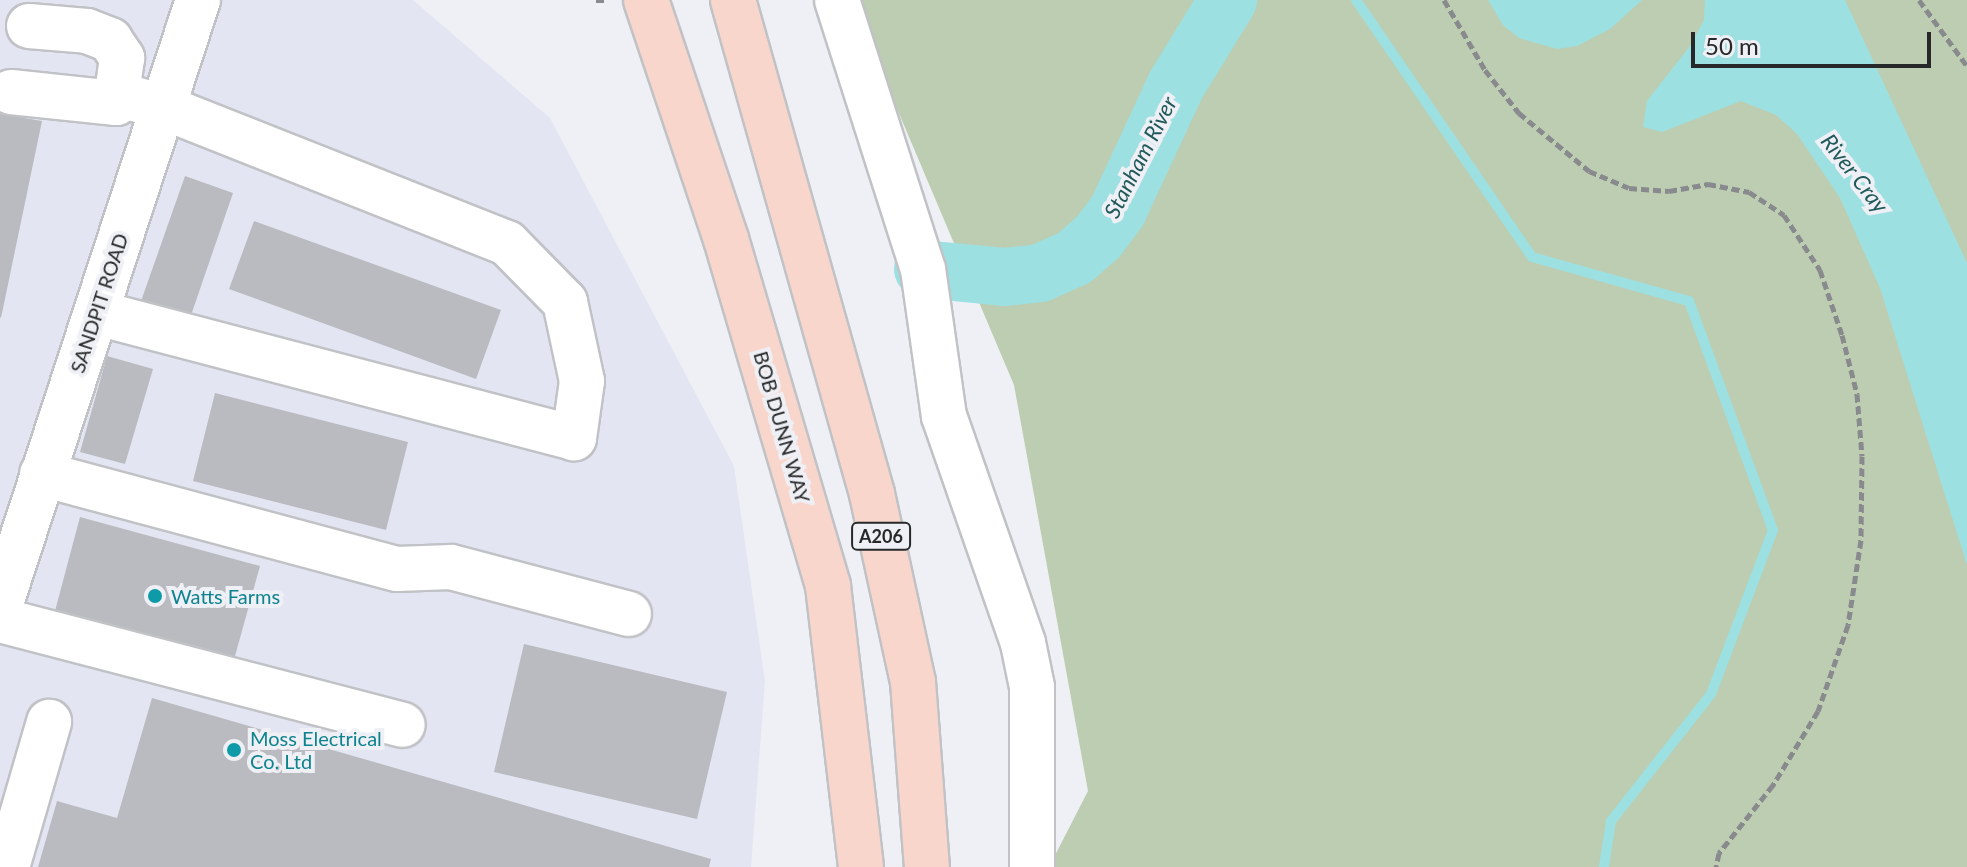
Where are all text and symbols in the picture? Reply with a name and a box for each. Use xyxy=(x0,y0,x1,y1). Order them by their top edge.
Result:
scale bar xyxy=(1695,16,1935,66)
text: 50 m xyxy=(1705,31,1759,60)
water label: Stanham River xyxy=(1098,92,1182,222)
water label: River Cray xyxy=(1816,128,1894,218)
street label: SANDPIT ROAD xyxy=(65,230,133,376)
street label: BOB DUNN WAY xyxy=(749,348,815,506)
road number: A206 xyxy=(851,522,911,550)
place label: Watts Farms xyxy=(171,584,280,608)
marker: Watts Farms xyxy=(146,587,164,605)
place label: Moss Electrical Co. Ltd xyxy=(250,726,382,773)
marker: Moss Electrical Co. Ltd xyxy=(225,741,243,759)

